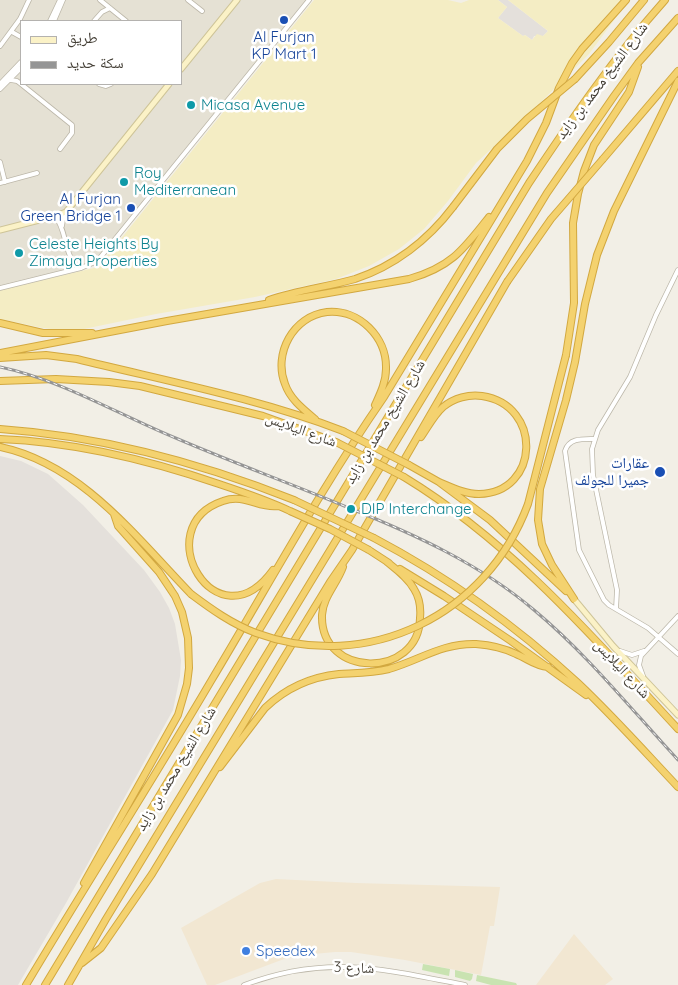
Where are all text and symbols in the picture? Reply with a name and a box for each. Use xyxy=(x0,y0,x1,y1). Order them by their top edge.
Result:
marker: Al Furjan KP Mart 1 xyxy=(278,14,290,26)
street label: شارع الشيخ محمد بن زايد xyxy=(552,19,652,143)
legend xyxy=(20,20,182,85)
text: طريق xyxy=(67,28,98,47)
place label: Al Furjan KP Mart 1 xyxy=(251,28,317,63)
text: سكة حديد xyxy=(67,53,124,72)
place label: Micasa Avenue xyxy=(201,96,305,114)
marker: Micasa Avenue xyxy=(185,99,197,111)
place label: Roy Mediterranean xyxy=(134,164,236,199)
marker: Roy Mediterranean xyxy=(118,176,130,188)
place label: Al Furjan Green Bridge 1 xyxy=(20,190,121,225)
marker: Al Furjan Green Bridge 1 xyxy=(125,202,137,214)
place label: Celeste Heights By Zimaya Properties xyxy=(29,235,159,270)
marker: Celeste Heights By Zimaya Properties xyxy=(13,247,25,259)
street label: شارع الشيخ محمد بن زايد xyxy=(341,357,429,487)
street label: شارع اليلايس xyxy=(263,409,339,451)
place label: عقارات جميرا للجولف xyxy=(575,454,649,489)
marker: عقارات جميرا للجولف xyxy=(653,465,667,479)
place label: DIP Interchange xyxy=(361,500,472,518)
marker: DIP Interchange xyxy=(345,503,357,515)
street label: شارع اليلايس xyxy=(590,636,654,702)
street label: شارع الشيخ محمد بن زايد xyxy=(132,704,220,834)
place label: Speedex xyxy=(256,942,315,960)
marker: Speedex xyxy=(240,945,252,957)
street label: شارع 3 xyxy=(333,958,375,978)

